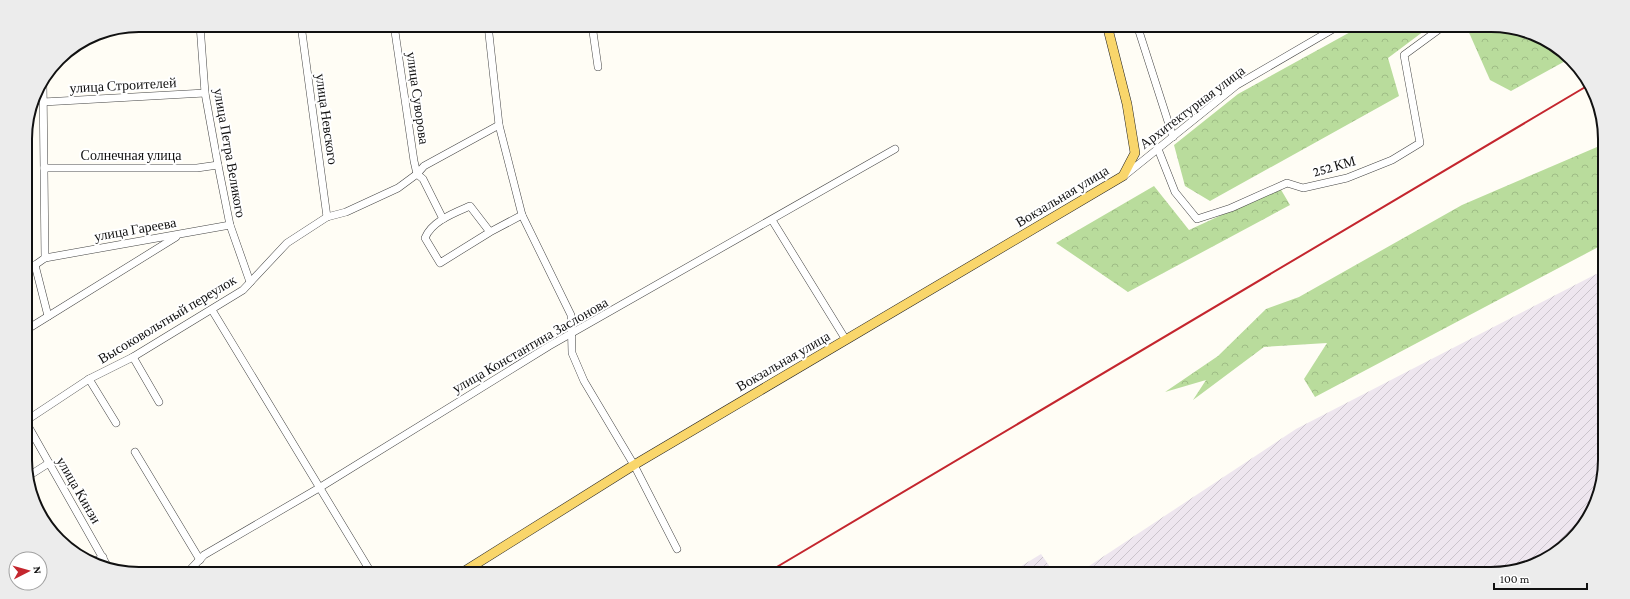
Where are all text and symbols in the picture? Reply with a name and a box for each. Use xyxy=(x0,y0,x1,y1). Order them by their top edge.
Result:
street label: улица Суворова xyxy=(404,51,433,146)
street label: Архитектурная улица xyxy=(1136,62,1248,152)
street label: улица Невского xyxy=(313,72,341,166)
street label: улица Строителей xyxy=(69,74,177,96)
street label: улица Петра Великого xyxy=(211,87,249,219)
street label: Солнечная улица xyxy=(81,147,182,163)
street label: 252 КМ xyxy=(1311,152,1358,180)
street label: Вокзальная улица xyxy=(1013,162,1112,230)
street label: улица Гареева xyxy=(93,214,178,244)
street label: Высоковольтный переулок xyxy=(95,271,239,367)
street label: улица Константина Заслонова xyxy=(449,293,611,396)
street label: Вокзальная улица xyxy=(733,327,833,394)
street label: улица Кинзи xyxy=(53,454,105,527)
north arrow xyxy=(8,551,48,591)
scale bar xyxy=(1494,565,1587,591)
text: N xyxy=(32,566,44,575)
text: 100 m xyxy=(1500,572,1530,586)

